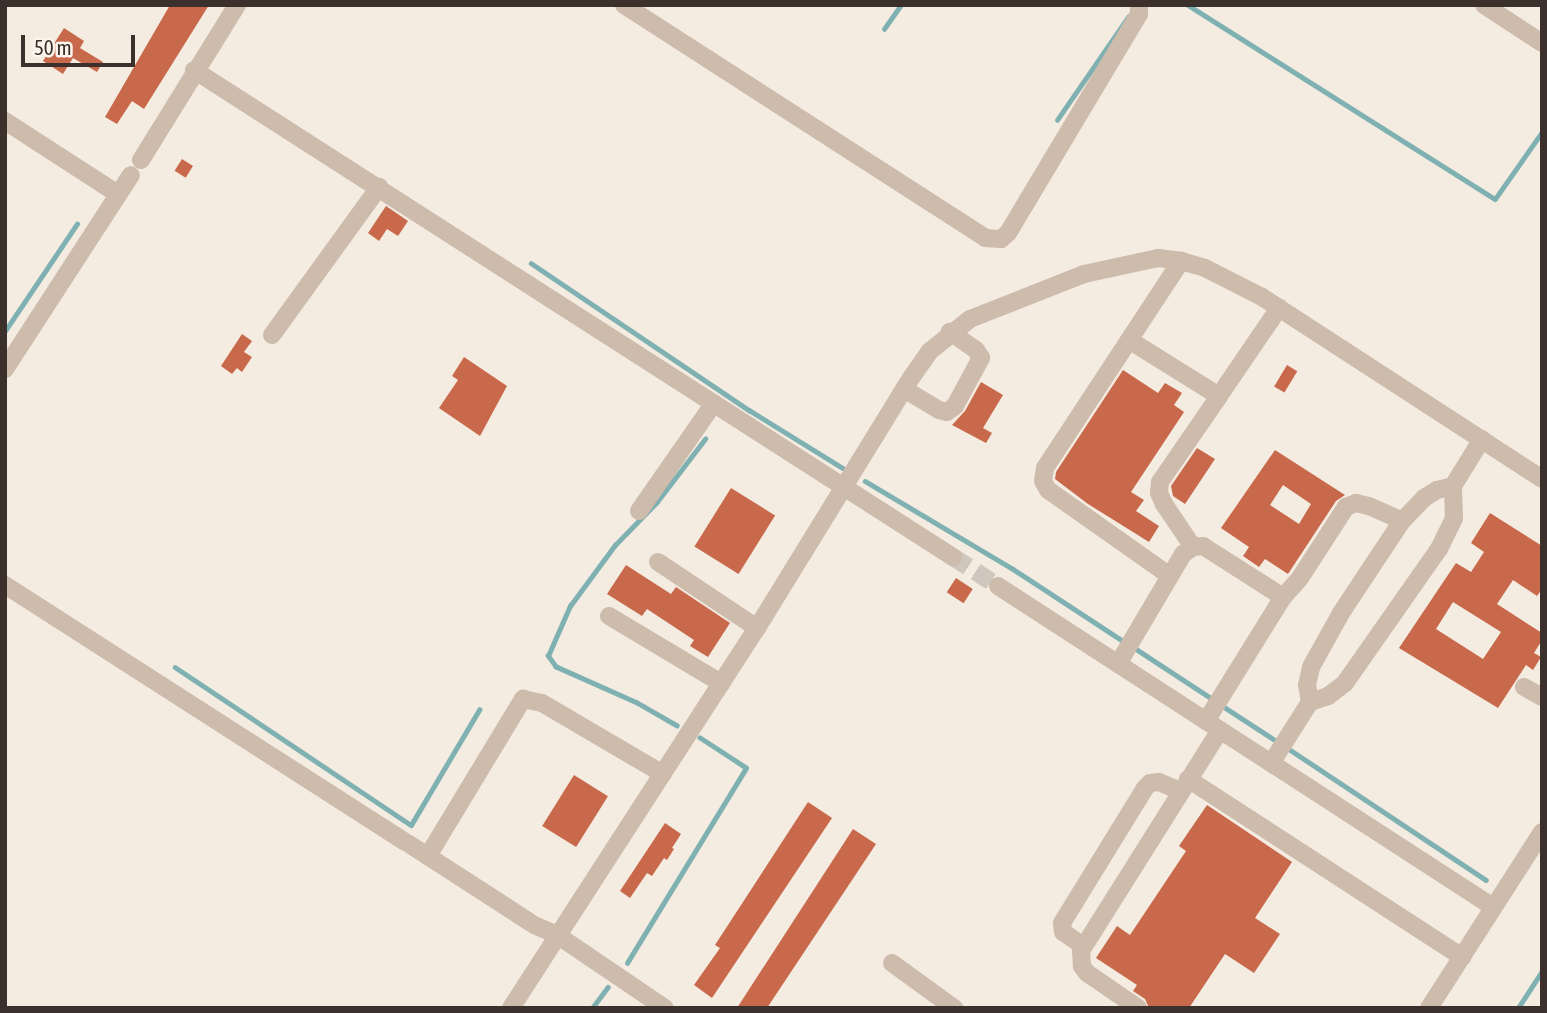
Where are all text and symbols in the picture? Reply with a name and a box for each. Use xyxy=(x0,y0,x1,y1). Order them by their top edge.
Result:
scale bar xyxy=(24,21,138,65)
text: 50 m xyxy=(34,35,72,59)

